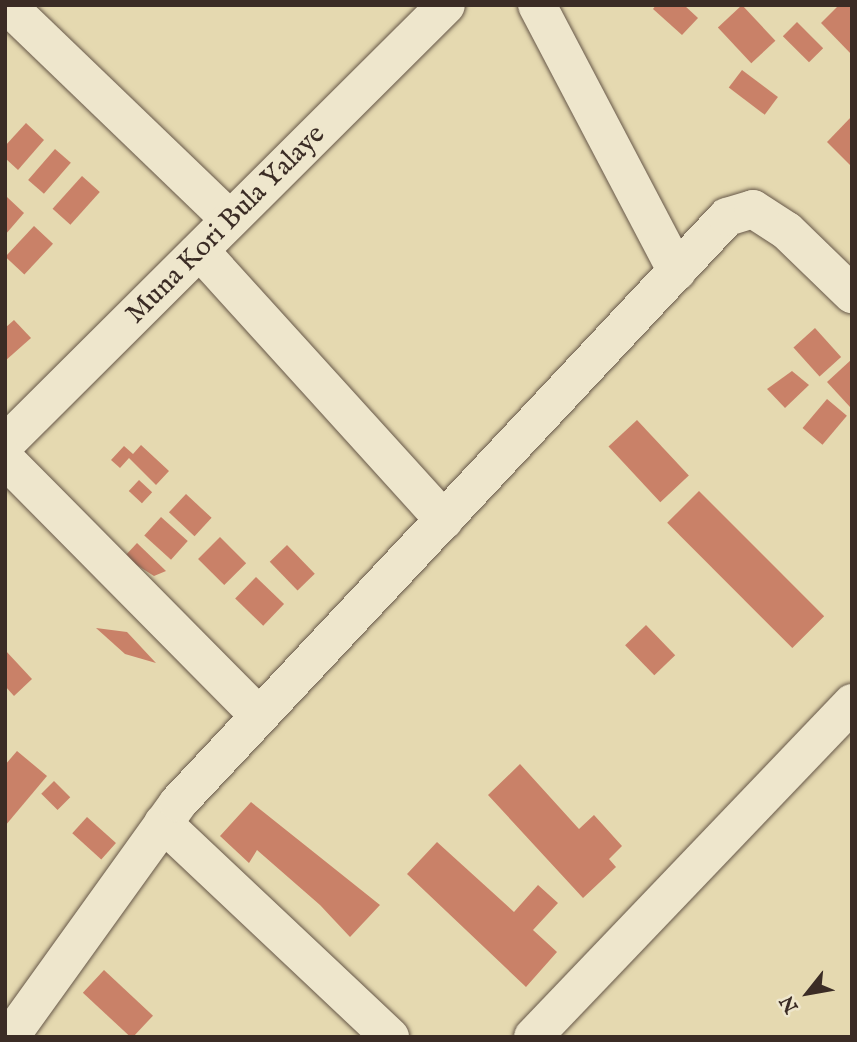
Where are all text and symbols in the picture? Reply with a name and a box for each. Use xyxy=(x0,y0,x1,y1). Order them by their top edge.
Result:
street label: Muna Kori Bula Yalaye xyxy=(119,118,333,332)
north arrow xyxy=(773,958,843,1028)
text: N xyxy=(775,991,805,1017)

